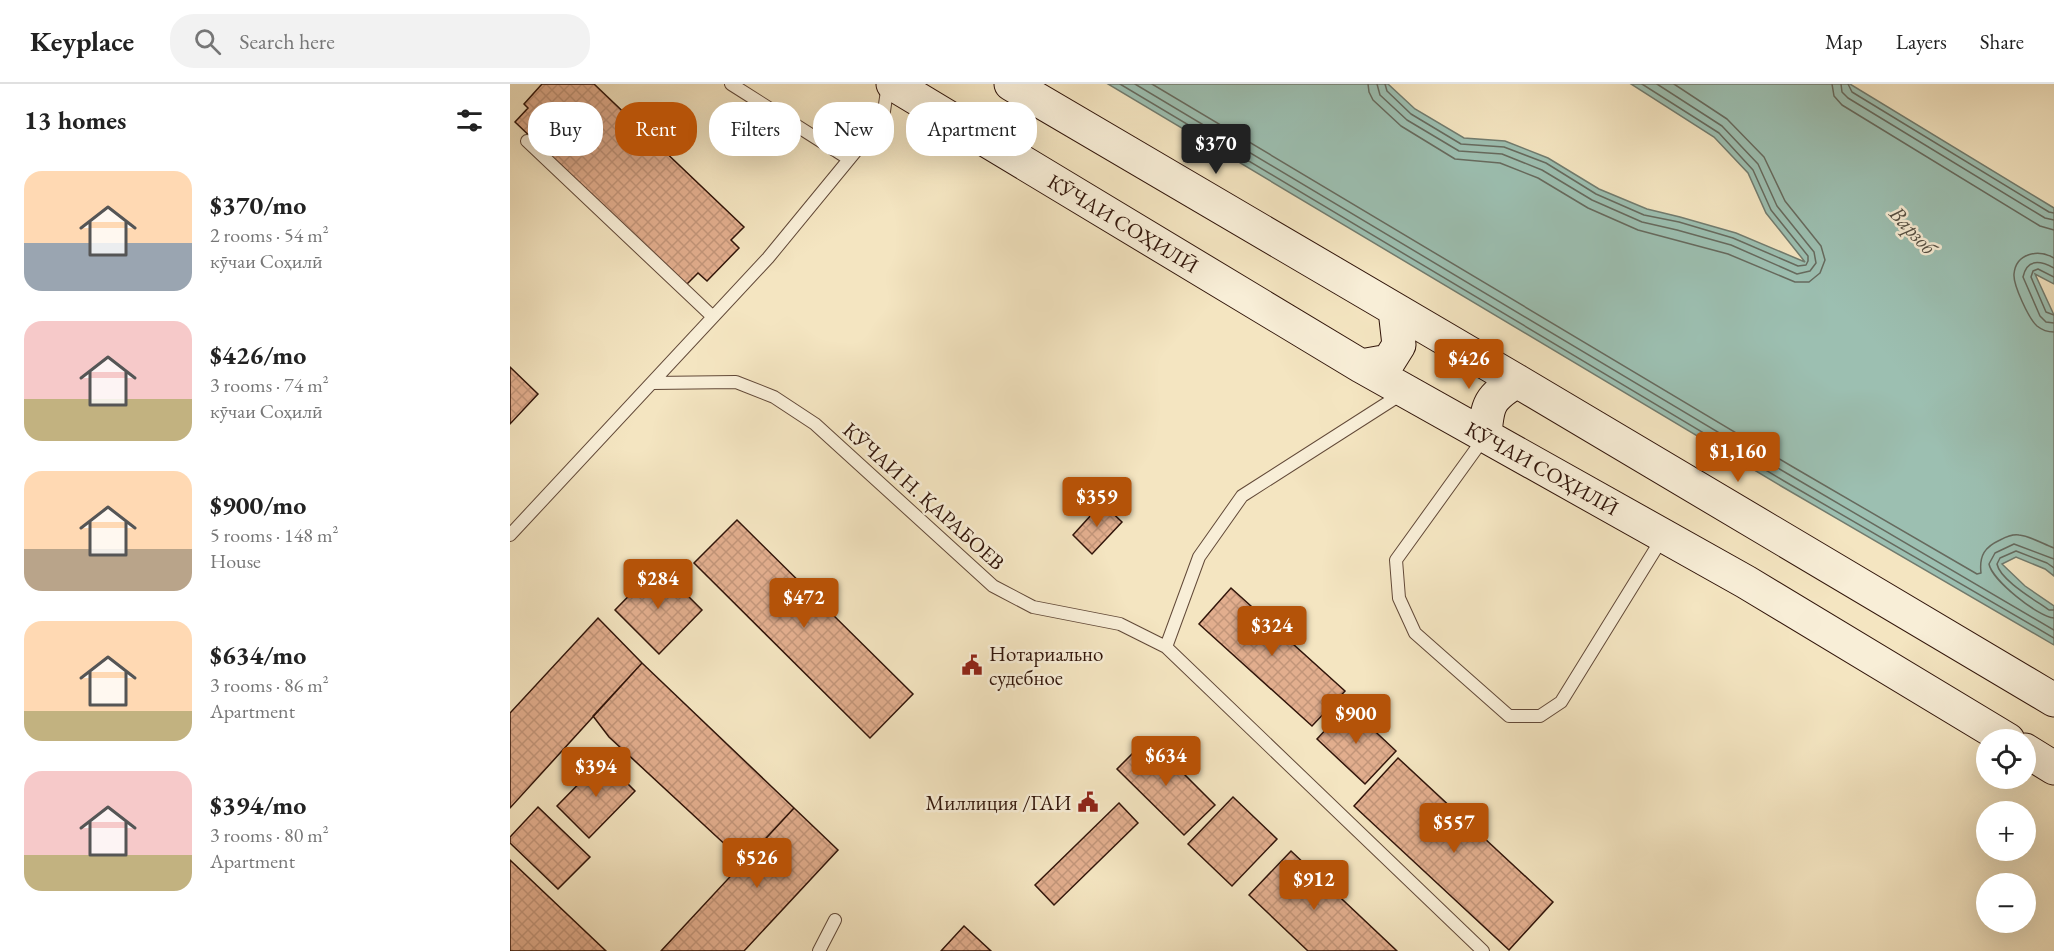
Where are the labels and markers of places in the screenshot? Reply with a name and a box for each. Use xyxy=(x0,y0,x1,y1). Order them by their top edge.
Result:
pin: $370 xyxy=(1180,124,1252,175)
pin: $426 xyxy=(1433,339,1505,390)
pin: $1,160 xyxy=(1689,432,1787,483)
pin: $359 xyxy=(1061,477,1133,528)
pin: $284 xyxy=(622,559,694,610)
pin: $472 xyxy=(768,578,840,629)
pin: $324 xyxy=(1236,606,1308,657)
place label: Нотариально судебное xyxy=(989,640,1103,691)
public building icon: Нотариально судебное xyxy=(960,653,984,677)
pin: $900 xyxy=(1320,694,1392,745)
pin: $634 xyxy=(1130,736,1202,787)
pin: $394 xyxy=(560,747,632,798)
place label: Миллиция /ГАИ xyxy=(925,789,1071,816)
public building icon: Миллиция /ГАИ xyxy=(1076,790,1100,814)
pin: $557 xyxy=(1418,803,1490,854)
pin: $526 xyxy=(721,838,793,889)
pin: $912 xyxy=(1278,860,1350,911)

